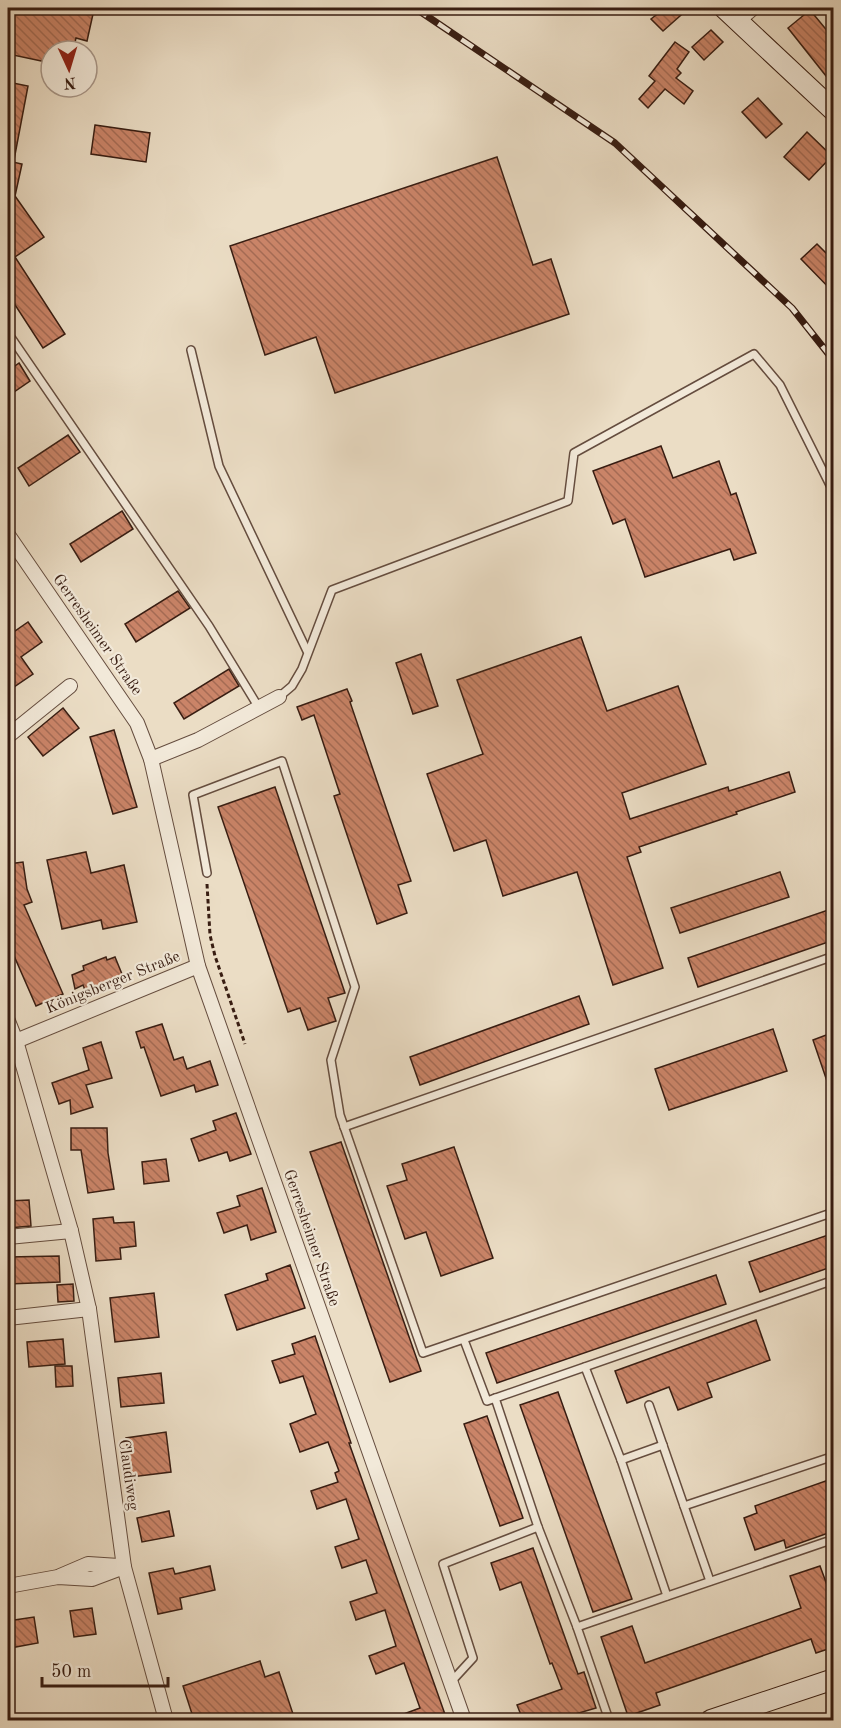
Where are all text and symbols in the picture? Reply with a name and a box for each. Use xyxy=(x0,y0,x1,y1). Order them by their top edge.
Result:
north arrow xyxy=(39,39,99,99)
text: N xyxy=(62,74,77,90)
street label: Gerresheimer Straße xyxy=(49,572,145,698)
street label: Königsberger Straße xyxy=(43,949,183,1017)
street label: Gerresheimer Straße xyxy=(280,1168,342,1308)
street label: Claudiweg xyxy=(115,1438,141,1512)
scale bar xyxy=(42,1650,168,1688)
text: 50 m xyxy=(51,1663,91,1681)

